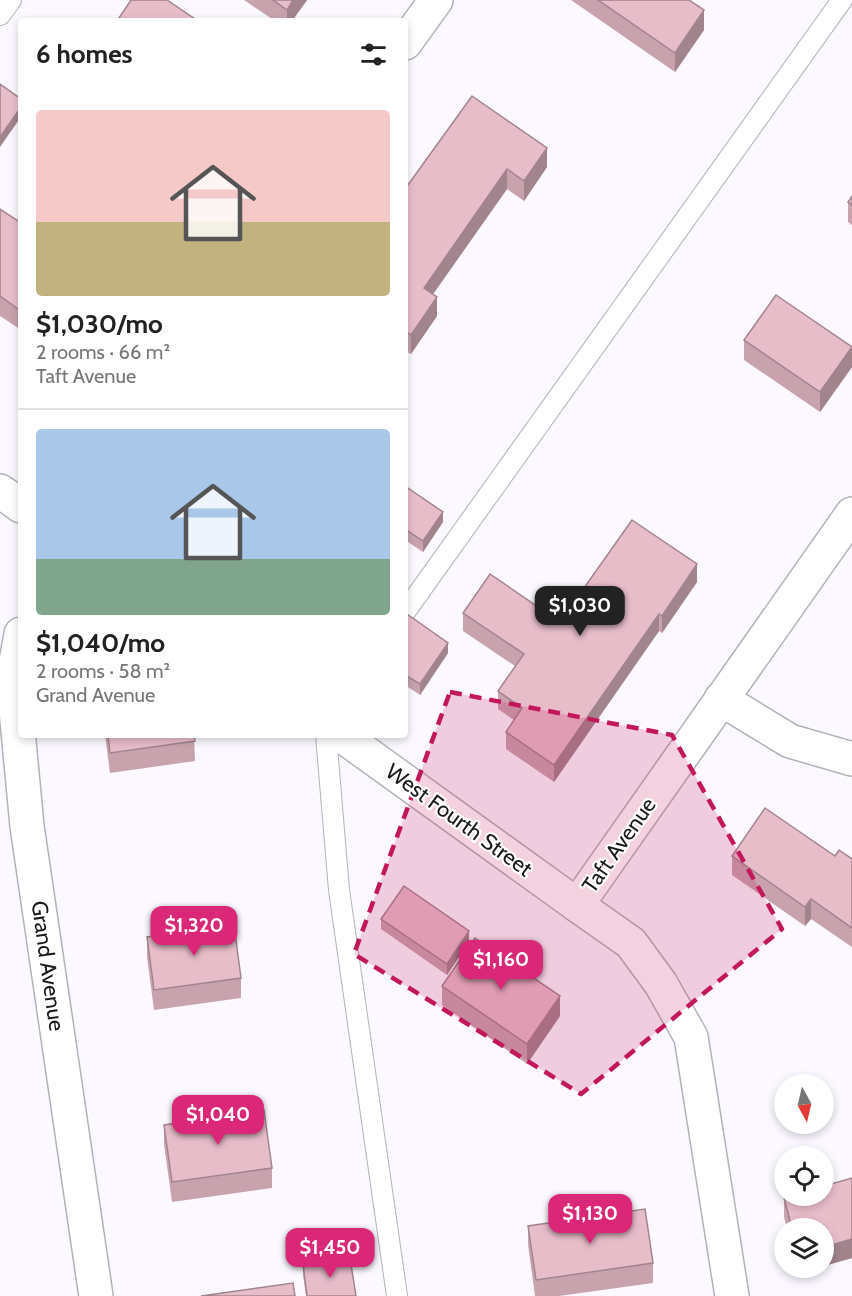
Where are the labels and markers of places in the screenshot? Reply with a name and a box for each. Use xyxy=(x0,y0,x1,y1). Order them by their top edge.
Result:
pin: $1,030 xyxy=(531,586,629,637)
pin: $1,320 xyxy=(145,906,243,957)
pin: $1,160 xyxy=(452,940,550,991)
pin: $1,040 xyxy=(169,1095,267,1146)
pin: $1,130 xyxy=(541,1194,639,1245)
pin: $1,450 xyxy=(281,1228,379,1279)

